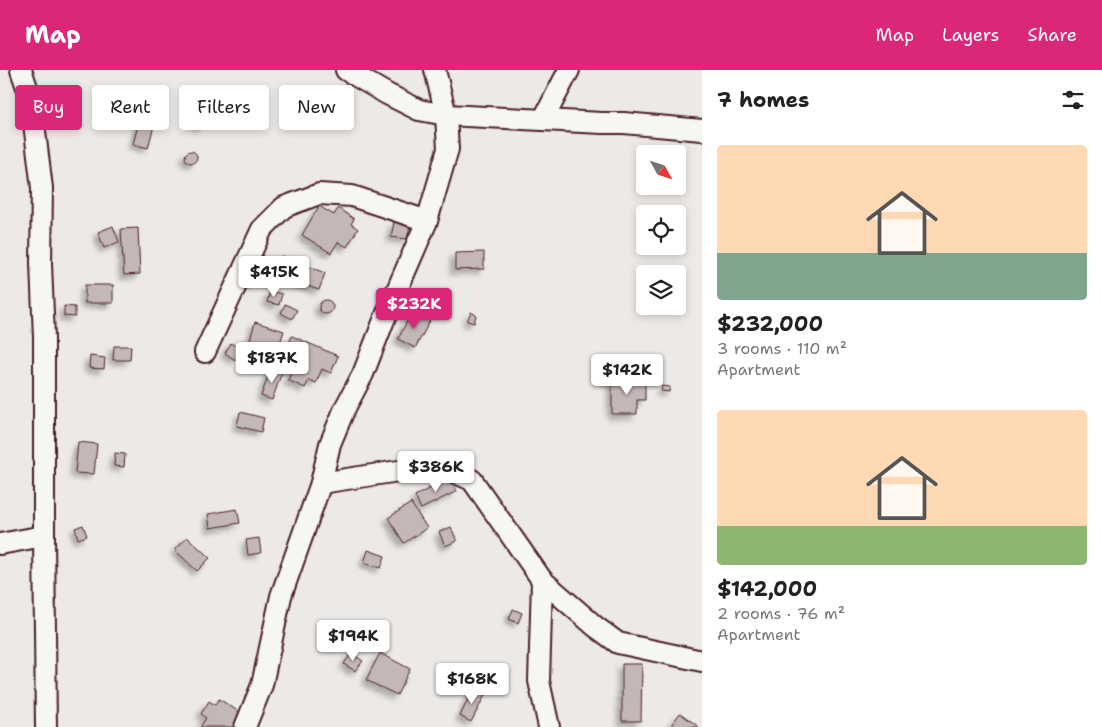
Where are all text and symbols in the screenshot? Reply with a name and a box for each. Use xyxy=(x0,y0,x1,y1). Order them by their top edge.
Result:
text: Map xyxy=(25,19,81,51)
text: Map xyxy=(876,23,914,47)
text: Layers xyxy=(942,23,999,47)
text: Share xyxy=(1027,23,1077,47)
chip: Buy xyxy=(15,85,82,130)
chip: Rent xyxy=(92,85,169,130)
chip: Filters xyxy=(179,85,269,130)
chip: New xyxy=(279,85,354,130)
text: 7 homes xyxy=(717,86,809,114)
icon: filters xyxy=(1059,86,1087,114)
north arrow xyxy=(636,145,686,195)
map controls xyxy=(636,145,686,315)
icon: home xyxy=(857,178,947,268)
button: locate xyxy=(636,205,686,255)
pin: $415K xyxy=(239,256,309,298)
text: $415K xyxy=(249,261,299,282)
button: layers xyxy=(636,265,686,315)
pin: $232K xyxy=(379,288,449,330)
text: $232K xyxy=(387,293,441,314)
text: $232,000 xyxy=(717,310,823,338)
text: 3 rooms · 110 m² xyxy=(717,338,847,359)
pin: $187K xyxy=(237,342,307,384)
text: $187K xyxy=(247,347,297,368)
pin: $142K xyxy=(592,354,662,396)
text: $142K xyxy=(602,359,652,380)
text: Apartment xyxy=(717,359,800,380)
icon: home xyxy=(857,443,947,533)
pin: $386K xyxy=(401,450,471,493)
text: $386K xyxy=(408,456,464,477)
text: $142,000 xyxy=(717,575,817,603)
text: 2 rooms · 76 m² xyxy=(717,603,845,624)
pin: $194K xyxy=(318,620,388,662)
text: Apartment xyxy=(717,624,800,645)
text: $194K xyxy=(328,625,378,646)
pin: $168K xyxy=(437,662,507,705)
text: $168K xyxy=(447,668,497,689)

